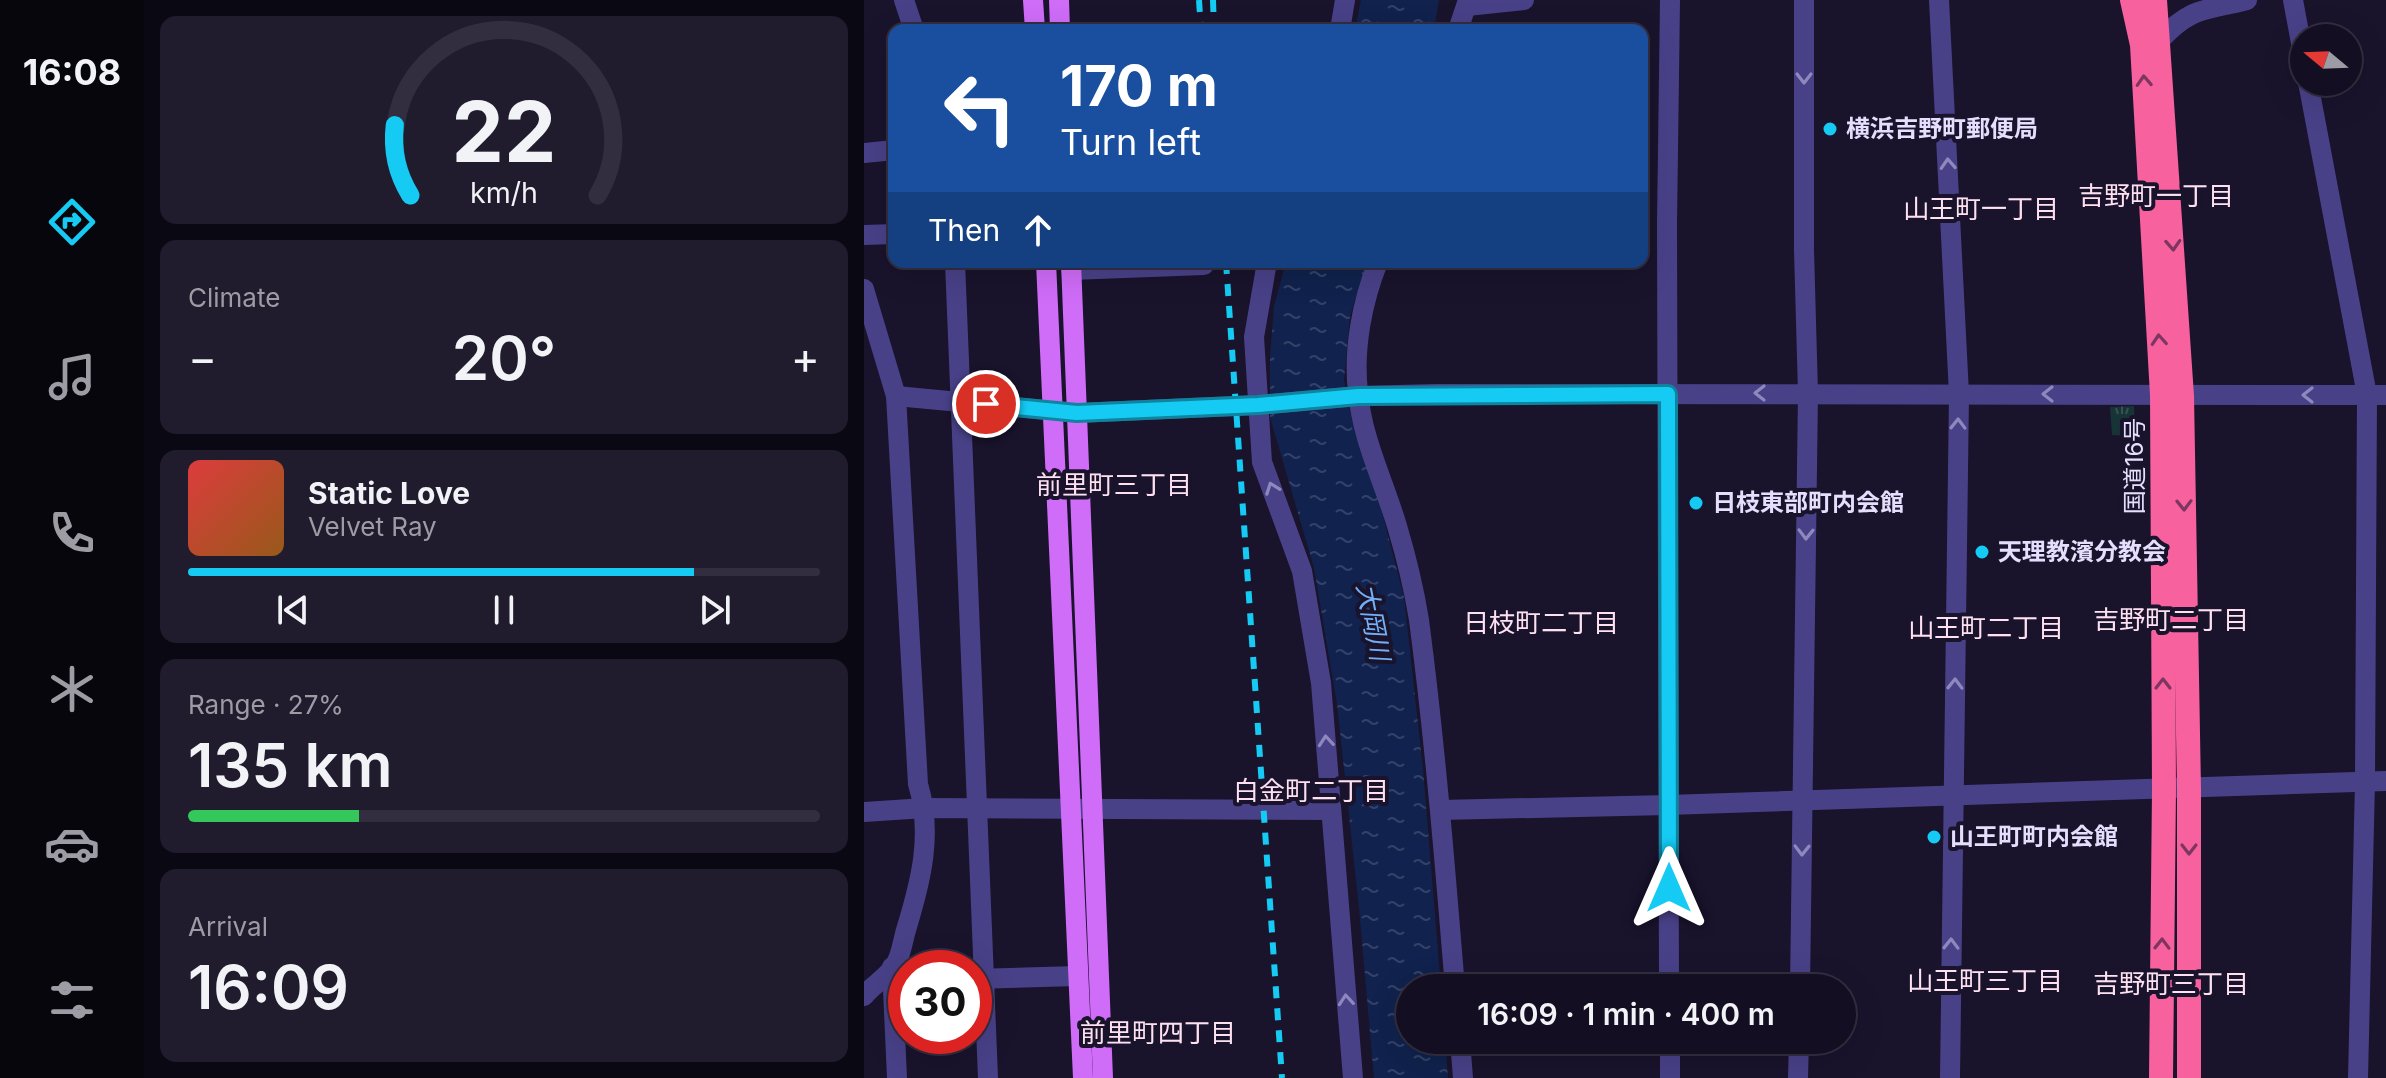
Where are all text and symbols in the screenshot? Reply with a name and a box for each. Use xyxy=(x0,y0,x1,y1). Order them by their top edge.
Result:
north arrow xyxy=(2290,24,2362,96)
map controls xyxy=(2290,24,2362,96)
text: 16:08 xyxy=(23,50,121,94)
text: 170 m xyxy=(1060,52,1218,120)
icon: left xyxy=(928,56,1032,160)
one-way arrow xyxy=(1795,72,1813,85)
one-way arrow xyxy=(2135,74,2152,87)
text: 22 xyxy=(452,81,556,182)
place label: 横浜吉野町郵便局 xyxy=(1846,114,2038,143)
text: Turn left xyxy=(1060,120,1201,164)
marker: 横浜吉野町郵便局 xyxy=(1821,120,1839,138)
one-way arrow xyxy=(1940,157,1957,170)
text: km/h xyxy=(470,175,538,210)
district label: 吉野町一丁目 xyxy=(2078,180,2234,211)
district label: 山王町一丁目 xyxy=(1903,193,2059,224)
icon: directions xyxy=(44,194,100,250)
icon: ahead xyxy=(1016,208,1060,252)
text: Then xyxy=(928,212,1000,248)
one-way arrow xyxy=(2164,239,2181,252)
text: Climate xyxy=(188,282,280,313)
text: 20° xyxy=(452,322,556,394)
text: − xyxy=(188,331,217,385)
text: + xyxy=(791,331,820,385)
one-way arrow xyxy=(2150,333,2167,346)
icon: music xyxy=(44,349,100,405)
pin xyxy=(952,370,1020,438)
icon: arrive xyxy=(964,382,1008,426)
one-way arrow xyxy=(1753,384,1766,402)
one-way arrow xyxy=(2041,385,2054,403)
one-way arrow xyxy=(2301,386,2314,404)
one-way arrow xyxy=(1949,417,1967,430)
street label: 国道16号 xyxy=(2120,418,2149,514)
district label: 前里町三丁目 xyxy=(1036,469,1192,500)
text: Static Love xyxy=(308,475,470,511)
one-way arrow xyxy=(1265,482,1282,496)
place label: 日枝東部町内会館 xyxy=(1712,488,1904,517)
marker: 日枝東部町内会館 xyxy=(1687,494,1705,512)
one-way arrow xyxy=(2175,499,2193,512)
icon: phone xyxy=(44,505,100,561)
text: Velvet Ray xyxy=(308,511,437,542)
one-way arrow xyxy=(1797,528,1815,541)
place label: 天理教濱分教会 xyxy=(1998,537,2166,566)
marker: 天理教濱分教会 xyxy=(1973,543,1991,561)
water label: 大岡川 xyxy=(1351,581,1397,666)
icon: previous xyxy=(271,588,315,632)
icon: pause xyxy=(482,588,526,632)
icon: next xyxy=(693,588,737,632)
district label: 吉野町二丁目 xyxy=(2093,604,2249,635)
district label: 日枝町二丁目 xyxy=(1463,607,1619,638)
district label: 山王町二丁目 xyxy=(1908,612,2064,643)
icon: climate xyxy=(44,661,100,717)
one-way arrow xyxy=(1946,677,1964,690)
one-way arrow xyxy=(2154,677,2172,690)
text: Range · 27% xyxy=(188,689,344,720)
text: 135 km xyxy=(188,729,393,801)
one-way arrow xyxy=(1318,734,1335,747)
district label: 白金町二丁目 xyxy=(1233,775,1389,806)
icon: car xyxy=(44,816,100,872)
place label: 山王町町内会館 xyxy=(1950,822,2118,851)
marker: 山王町町内会館 xyxy=(1925,828,1943,846)
one-way arrow xyxy=(2180,843,2198,856)
one-way arrow xyxy=(1793,844,1811,857)
position arrow xyxy=(1627,846,1711,930)
text: Arrival xyxy=(188,911,268,942)
one-way arrow xyxy=(1943,937,1960,950)
one-way arrow xyxy=(2154,937,2171,950)
speed limit sign: 30 xyxy=(888,950,992,1054)
text: 16:09 xyxy=(188,951,349,1023)
district label: 山王町三丁目 xyxy=(1907,965,2063,996)
district label: 吉野町三丁目 xyxy=(2093,968,2249,999)
icon: filters xyxy=(44,972,100,1028)
one-way arrow xyxy=(1337,993,1354,1006)
text: 16:09 · 1 min · 400 m xyxy=(1477,996,1775,1032)
district label: 前里町四丁目 xyxy=(1080,1017,1236,1048)

